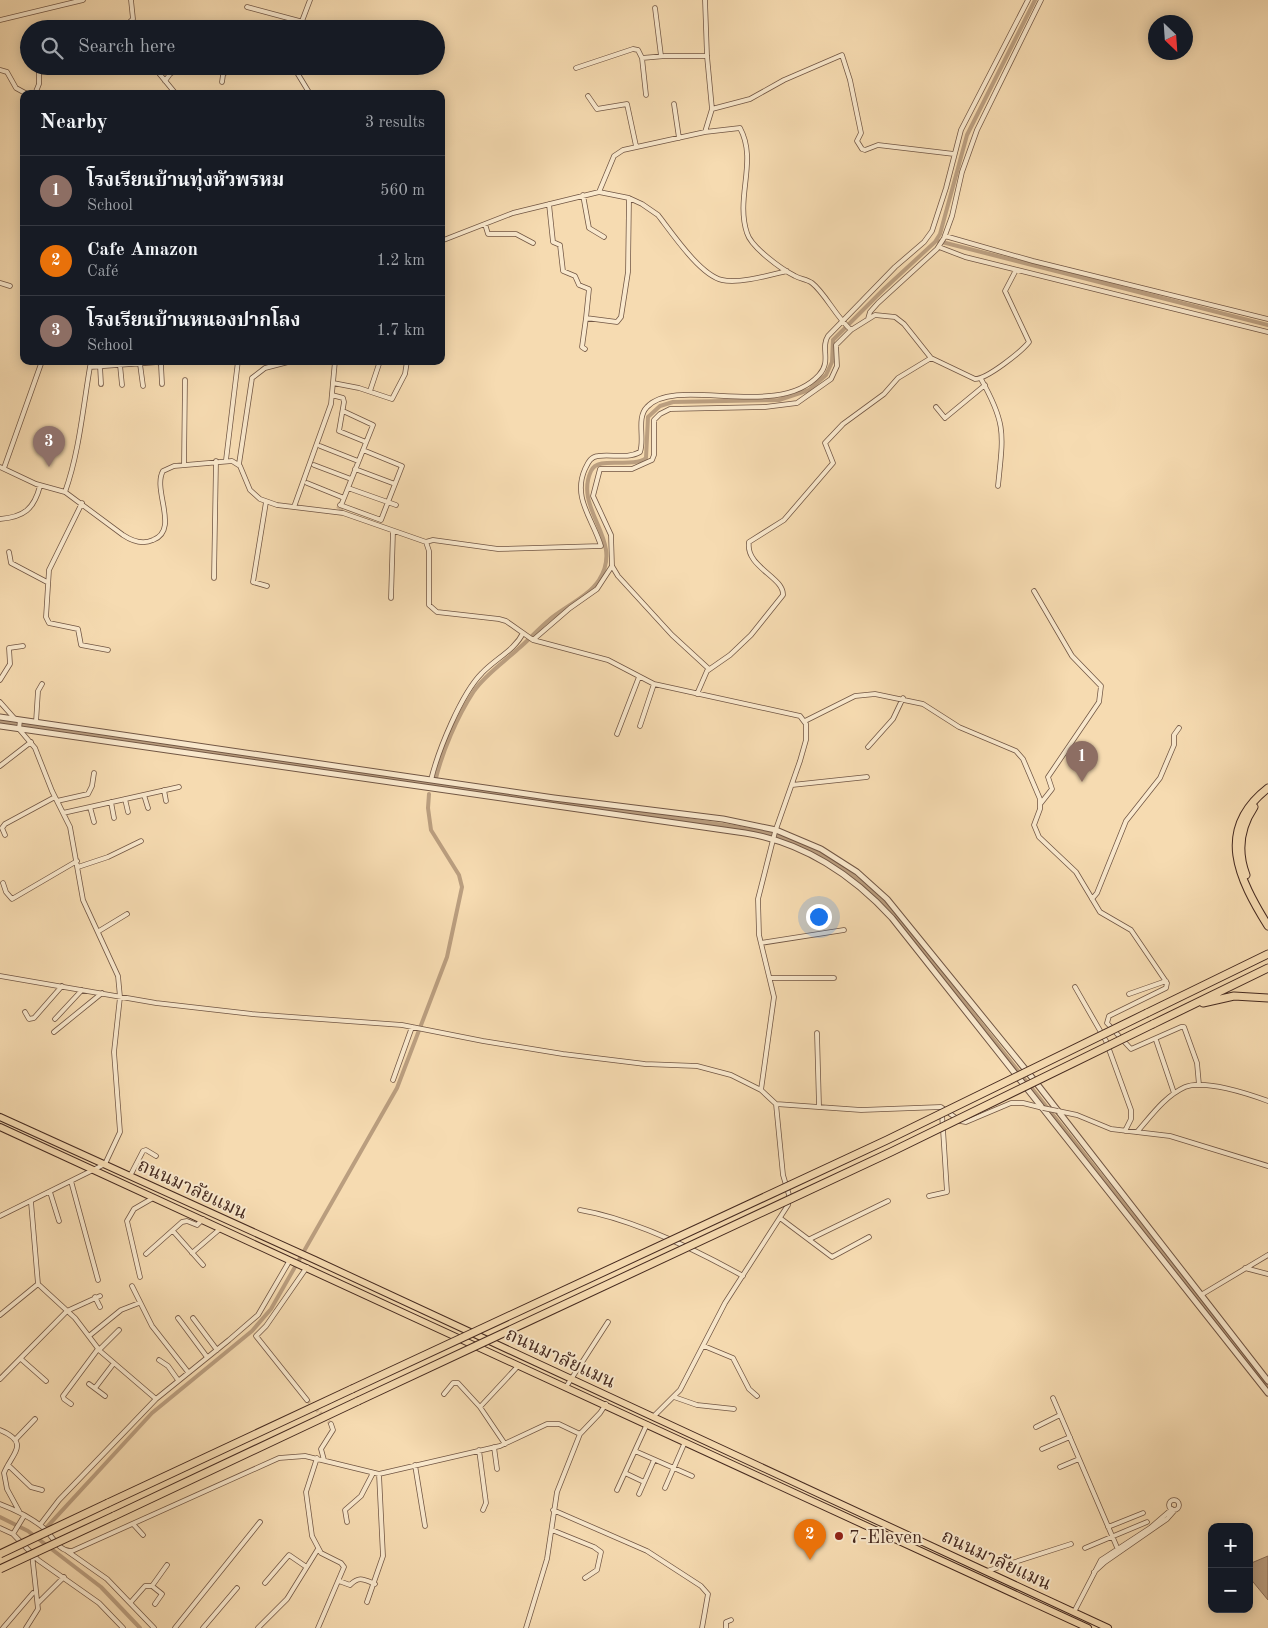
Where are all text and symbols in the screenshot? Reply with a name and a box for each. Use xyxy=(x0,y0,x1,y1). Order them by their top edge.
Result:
north arrow xyxy=(1148,15,1193,60)
search box xyxy=(20,20,445,75)
icon: search xyxy=(38,34,66,62)
text: Search here xyxy=(78,38,175,57)
text: Nearby xyxy=(40,112,108,133)
text: 3 results xyxy=(365,115,425,131)
text: โรงเรียนบ้านทุ่งหัวพรหม xyxy=(87,172,284,191)
text: 1 xyxy=(51,183,61,199)
text: 560 m xyxy=(380,183,425,199)
text: School xyxy=(87,198,133,214)
text: Cafe Amazon xyxy=(87,241,198,260)
text: 2 xyxy=(51,253,61,269)
text: 1.2 km xyxy=(376,253,425,269)
text: Café xyxy=(87,264,118,280)
text: โรงเรียนบ้านหนองปากโลง xyxy=(87,312,300,331)
text: 3 xyxy=(51,323,61,339)
text: 1.7 km xyxy=(376,323,425,339)
text: School xyxy=(87,338,133,354)
pin: 3 xyxy=(33,426,65,467)
pin: 1 xyxy=(1066,741,1098,782)
your location xyxy=(806,904,832,930)
street label: ถนนมาลัยแมน xyxy=(134,1155,251,1224)
street label: ถนนมาลัยแมน xyxy=(502,1324,619,1393)
pin: 2 xyxy=(794,1519,826,1560)
map controls xyxy=(1208,1523,1253,1613)
button: + xyxy=(1208,1523,1253,1568)
street label: ถนนมาลัยแมน xyxy=(938,1526,1055,1595)
place label: 7-Eleven xyxy=(849,1529,922,1548)
marker: 7-Eleven xyxy=(833,1530,845,1542)
button: − xyxy=(1208,1568,1253,1613)

